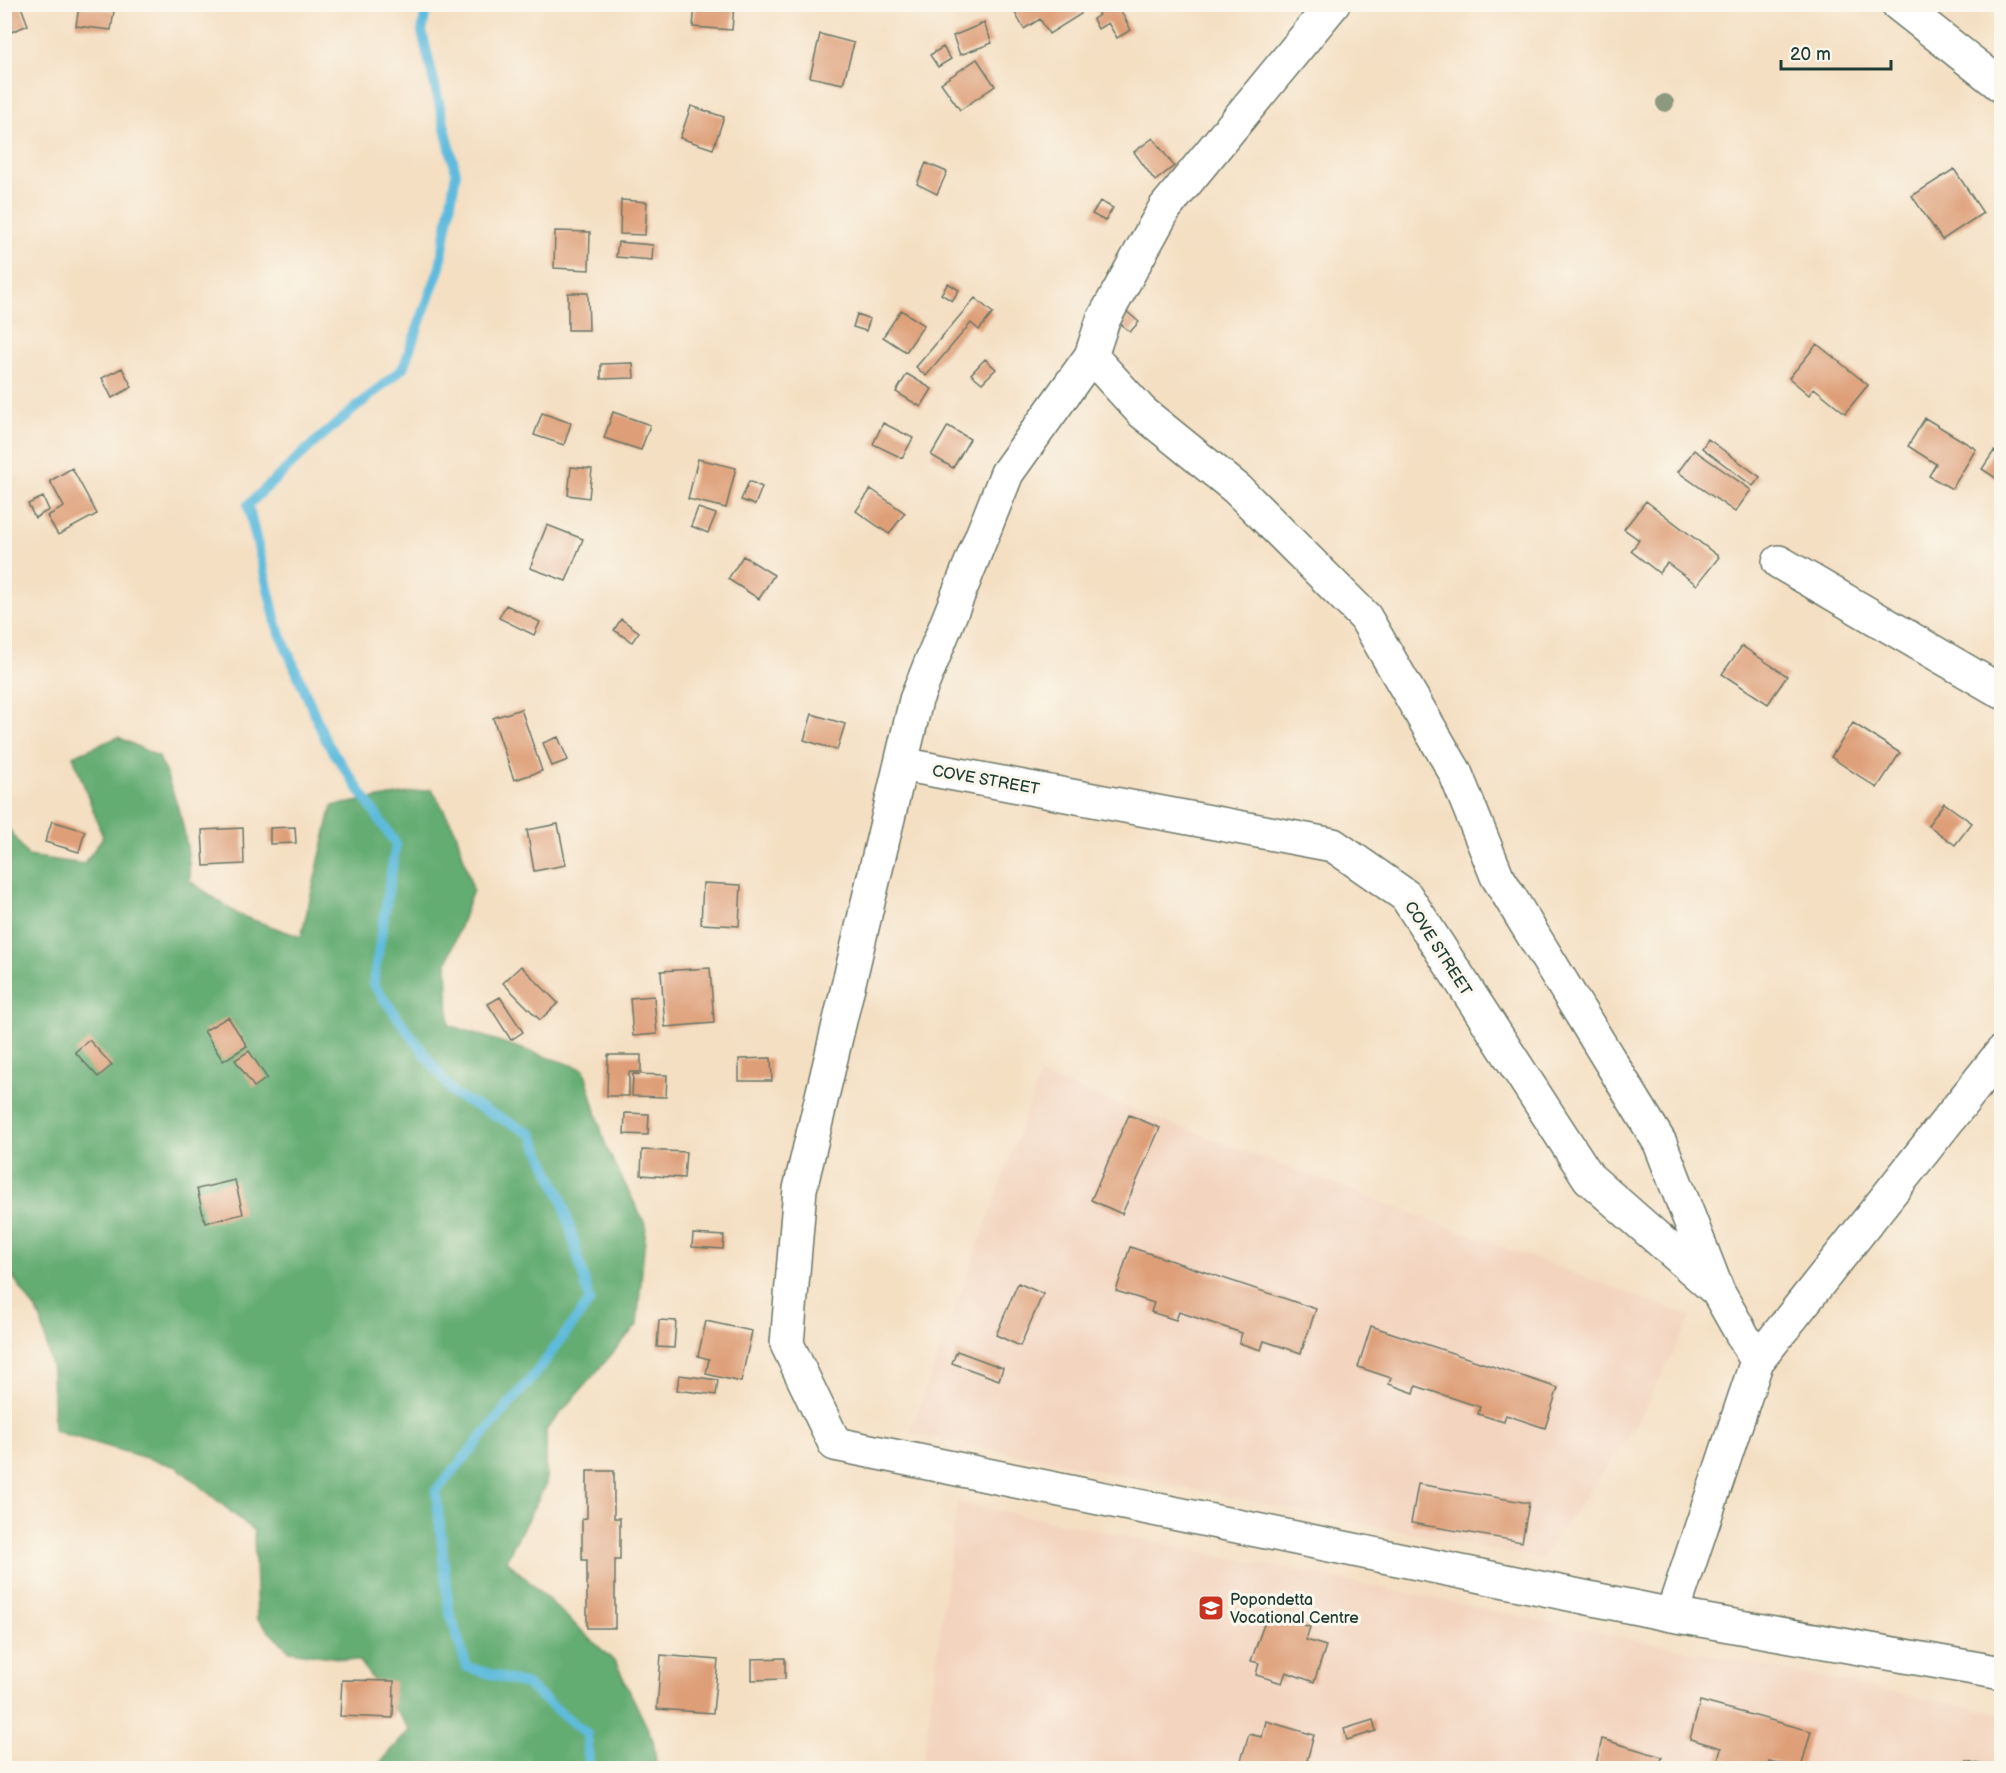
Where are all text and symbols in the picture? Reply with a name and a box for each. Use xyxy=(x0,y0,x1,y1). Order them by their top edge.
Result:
scale bar xyxy=(1781,33,1890,71)
text: 20 m xyxy=(1790,44,1831,65)
street label: COVE STREET xyxy=(931,762,1041,799)
street label: COVE STREET xyxy=(1400,898,1476,1000)
place label: Popondetta Vocational Centre xyxy=(1230,1591,1359,1628)
school or university icon: Popondetta Vocational Centre xyxy=(1196,1593,1226,1623)

